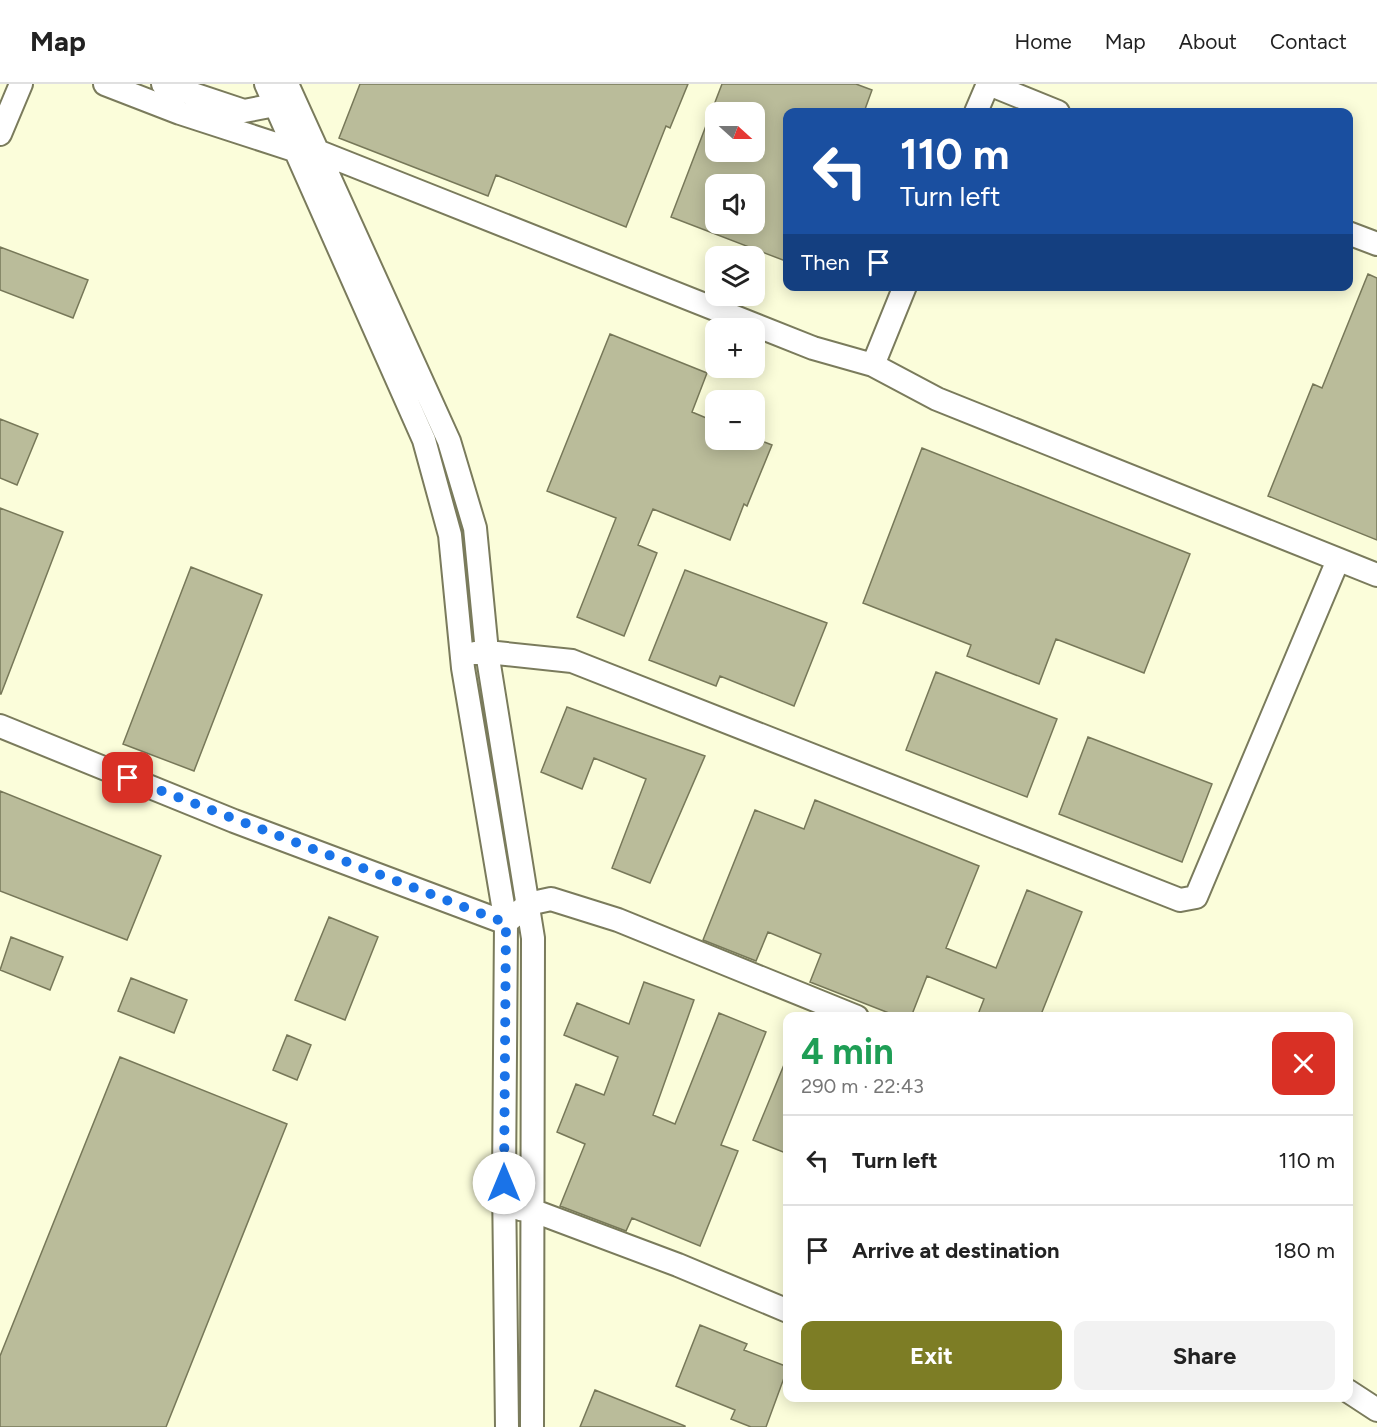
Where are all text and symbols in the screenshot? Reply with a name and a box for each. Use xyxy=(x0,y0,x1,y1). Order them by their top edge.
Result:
text: Map xyxy=(30,24,86,58)
text: Home xyxy=(1015,29,1072,54)
text: Map xyxy=(1105,29,1146,54)
text: About xyxy=(1179,29,1237,54)
text: Contact xyxy=(1270,29,1347,54)
north arrow xyxy=(705,102,765,162)
map controls xyxy=(705,102,765,450)
text: 110 m xyxy=(900,129,1009,180)
icon: left xyxy=(801,132,879,210)
button: sound xyxy=(705,174,765,234)
text: Turn left xyxy=(900,180,1000,213)
button: layers xyxy=(705,246,765,306)
icon: arrive xyxy=(862,246,895,279)
text: Then xyxy=(801,249,850,276)
button: + xyxy=(705,318,765,378)
button: − xyxy=(705,390,765,450)
pin xyxy=(102,752,153,803)
icon: arrive xyxy=(111,761,144,794)
text: 4 min xyxy=(801,1030,894,1073)
button: close xyxy=(1272,1032,1335,1095)
text: 290 m · 22:43 xyxy=(801,1074,924,1098)
icon: left xyxy=(801,1144,834,1177)
text: Turn left xyxy=(852,1147,938,1174)
text: 110 m xyxy=(1279,1147,1335,1174)
position arrow xyxy=(472,1151,536,1215)
icon: arrive xyxy=(801,1234,834,1267)
text: Arrive at destination xyxy=(852,1237,1060,1264)
text: 180 m xyxy=(1274,1237,1335,1264)
button: Exit xyxy=(801,1321,1062,1390)
button: Share xyxy=(1074,1321,1335,1390)

